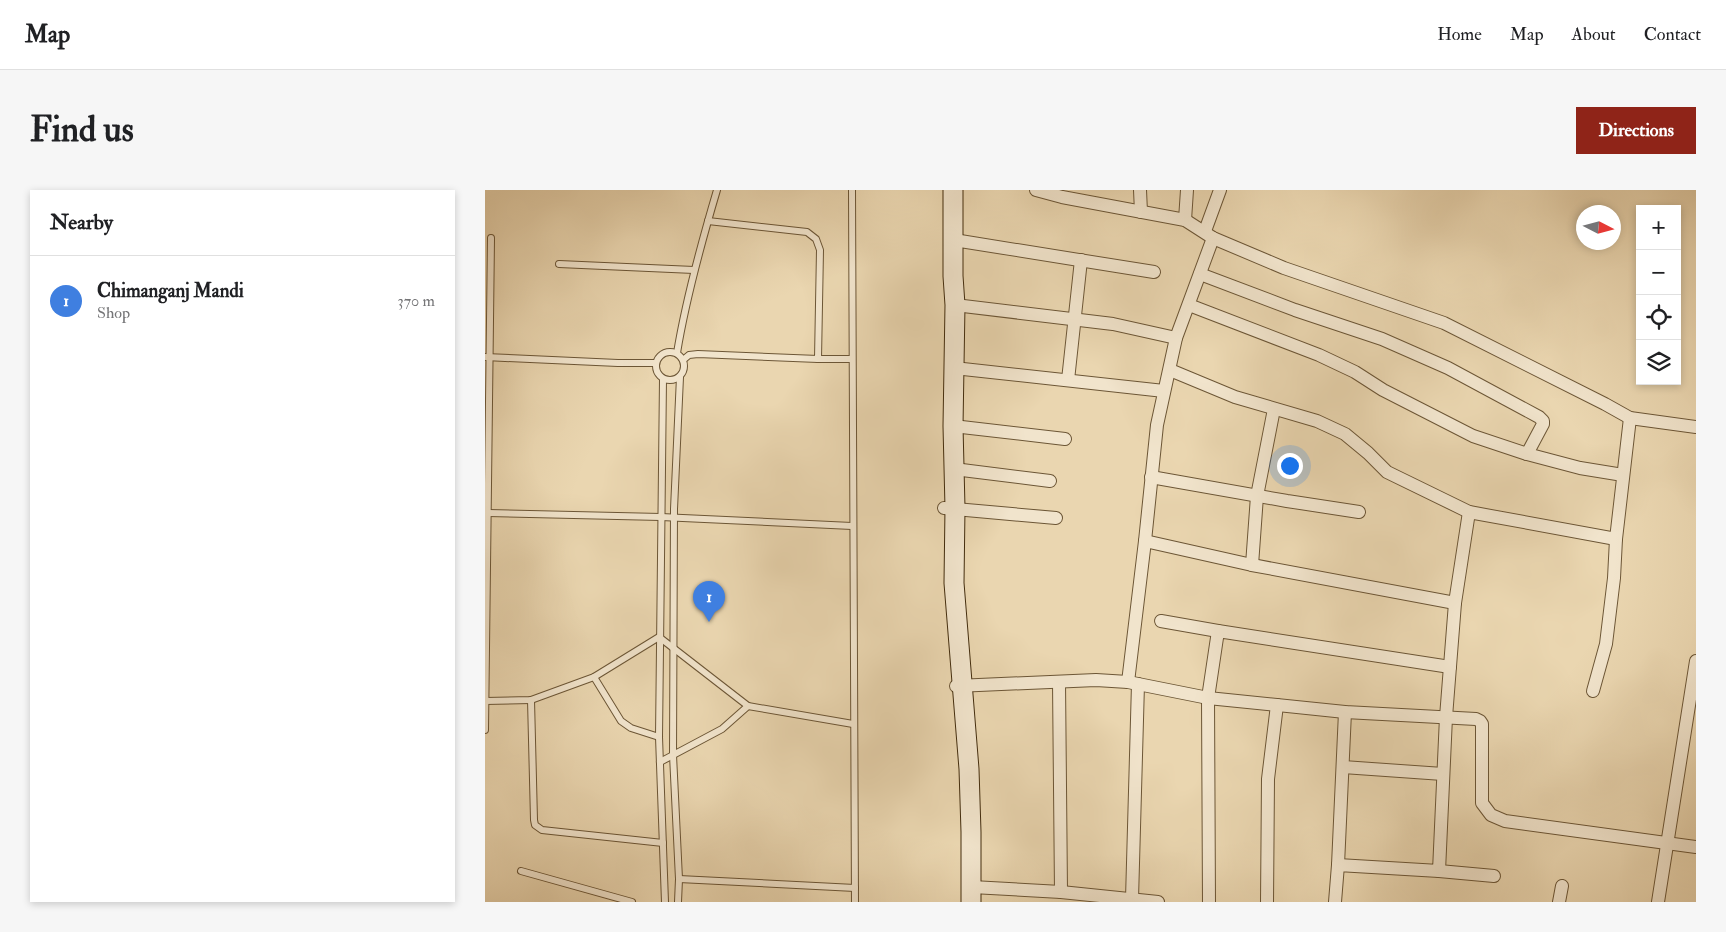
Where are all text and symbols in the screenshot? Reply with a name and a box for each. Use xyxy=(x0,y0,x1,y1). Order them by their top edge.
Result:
text: Map xyxy=(25,19,70,50)
text: Home xyxy=(1437,23,1482,46)
text: Map xyxy=(1510,23,1544,46)
text: About xyxy=(1572,23,1616,46)
text: Contact xyxy=(1644,23,1701,46)
button: Directions xyxy=(1576,107,1696,154)
text: Find us xyxy=(30,108,134,152)
north arrow xyxy=(1576,205,1621,250)
map controls xyxy=(1636,205,1681,385)
button: + xyxy=(1636,205,1681,250)
text: Nearby xyxy=(50,209,113,236)
button: − xyxy=(1636,250,1681,295)
text: Chimanganj Mandi xyxy=(97,279,244,303)
text: 1 xyxy=(63,291,69,311)
text: 370 m xyxy=(398,291,435,311)
button: locate xyxy=(1636,295,1681,340)
text: Shop xyxy=(97,303,130,323)
button: layers xyxy=(1636,340,1681,385)
your location xyxy=(1277,453,1303,479)
pin: 1 xyxy=(693,581,725,622)

